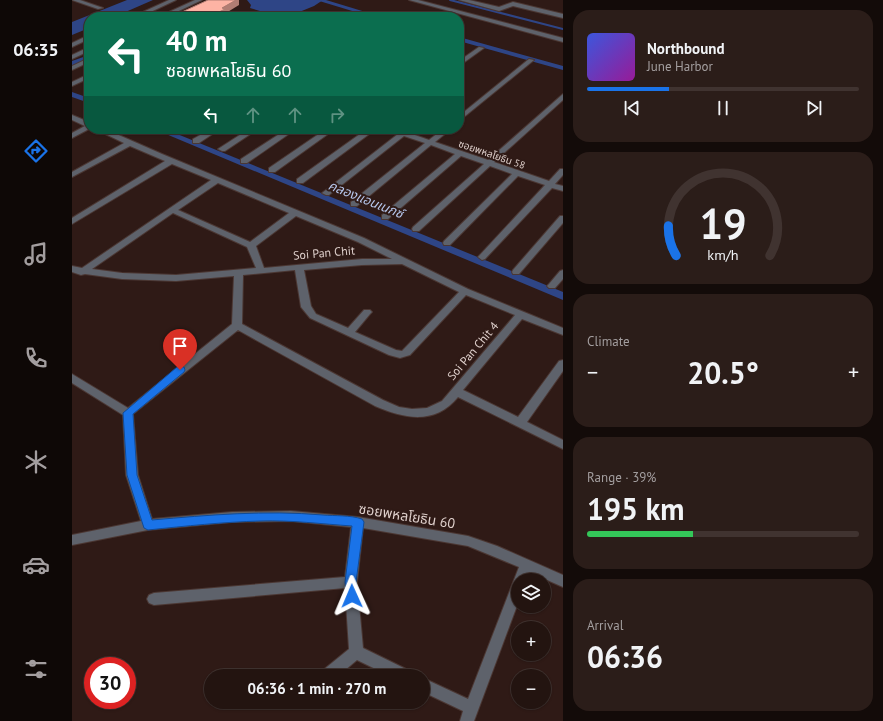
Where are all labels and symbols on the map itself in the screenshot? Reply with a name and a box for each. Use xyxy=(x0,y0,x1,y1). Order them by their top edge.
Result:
street label: ซอยพหลโยธิน 58 xyxy=(457,137,527,172)
water label: คลองแอนเนกซ์ xyxy=(326,177,409,223)
street label: Soi Pan Chit xyxy=(292,242,355,263)
street label: Soi Pan Chit 4 xyxy=(444,318,502,383)
pin xyxy=(163,329,197,370)
street label: ซอยพหลโยธิน 60 xyxy=(357,499,457,533)
position arrow xyxy=(331,575,373,617)
speed limit sign: 30 xyxy=(84,657,136,709)

